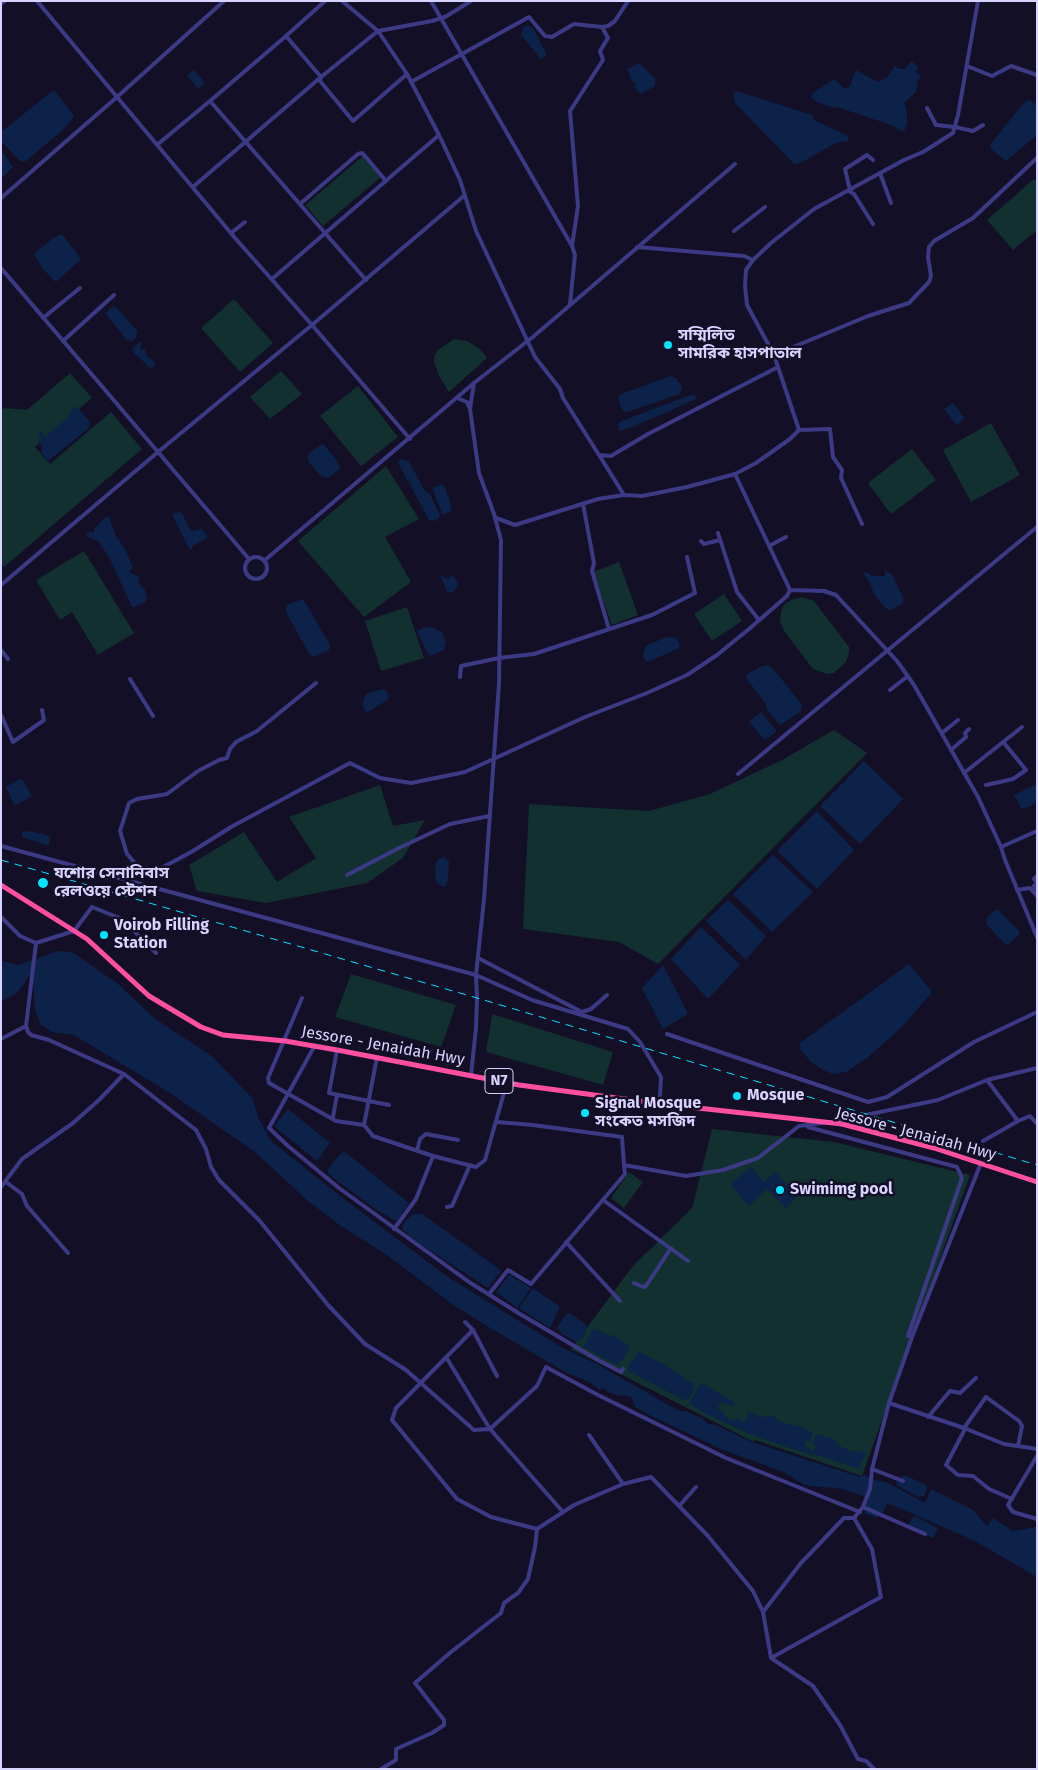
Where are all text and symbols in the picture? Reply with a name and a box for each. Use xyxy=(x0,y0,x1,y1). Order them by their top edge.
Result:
place label: সম্মিলিত সামরিক হাসপাতাল xyxy=(678,326,802,364)
marker: সম্মিলিত সামরিক হাসপাতাল xyxy=(662,339,674,351)
place label: যশোর সেনানিবাস রেলওয়ে স্টেশন xyxy=(54,864,169,902)
marker: যশোর সেনানিবাস রেলওয়ে স্টেশন xyxy=(36,876,50,890)
place label: Voirob Filling Station xyxy=(114,916,209,954)
marker: Voirob Filling Station xyxy=(98,929,110,941)
street label: Jessore - Jenaidah Hwy xyxy=(300,1022,466,1070)
road number: N7 xyxy=(485,1068,513,1094)
place label: Mosque xyxy=(747,1086,804,1106)
marker: Mosque xyxy=(731,1090,743,1102)
place label: Signal Mosque সংকেত মসজিদ xyxy=(595,1094,701,1132)
street label: Jessore - Jenaidah Hwy xyxy=(834,1103,998,1165)
marker: Signal Mosque সংকেত মসজিদ xyxy=(579,1107,591,1119)
place label: Swimimg pool xyxy=(790,1180,893,1200)
marker: Swimimg pool xyxy=(774,1184,786,1196)

